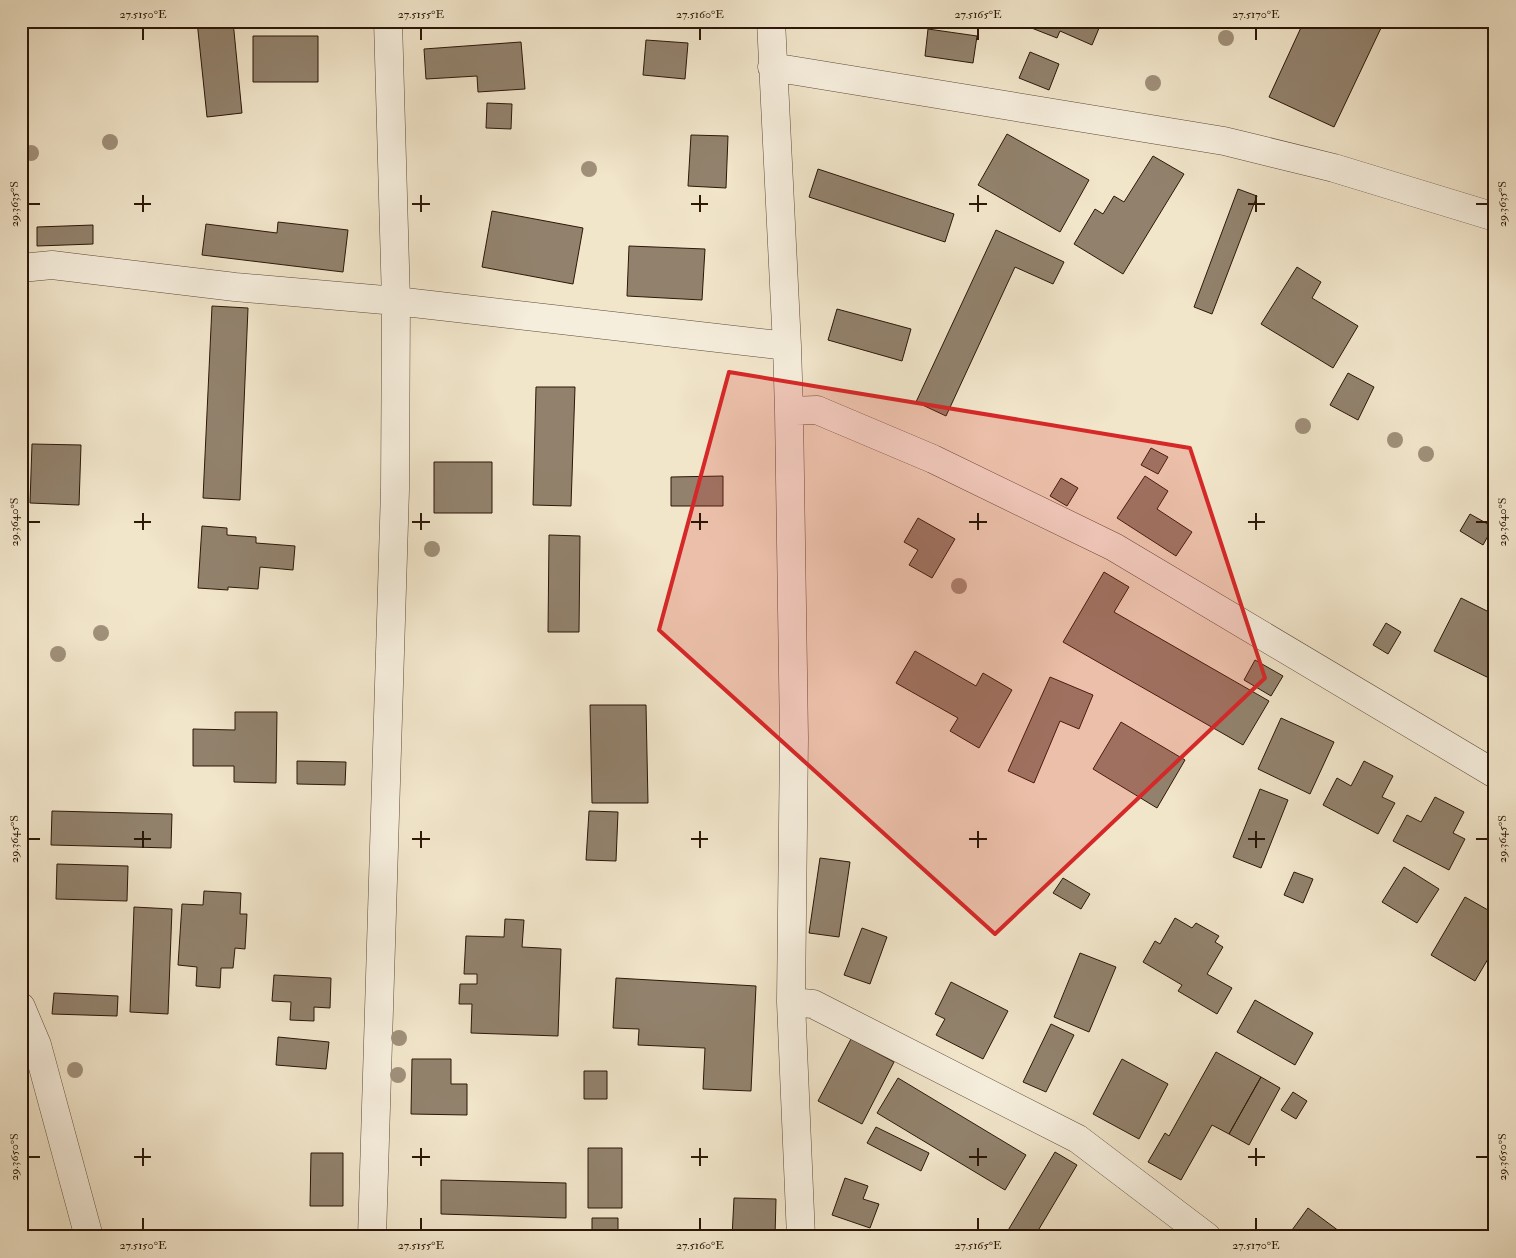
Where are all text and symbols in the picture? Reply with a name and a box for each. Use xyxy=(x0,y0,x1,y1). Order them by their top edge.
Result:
text: 27.5150°E xyxy=(119,7,167,22)
text: 27.5155°E xyxy=(398,7,445,22)
text: 27.5160°E xyxy=(676,7,724,22)
text: 27.5165°E xyxy=(954,7,1002,22)
text: 27.5170°E xyxy=(1232,7,1280,22)
text: 29.3635°S xyxy=(7,181,22,227)
text: 29.3635°S xyxy=(1495,181,1510,227)
text: 29.3640°S xyxy=(7,498,22,546)
text: 29.3640°S xyxy=(1495,498,1510,546)
text: 29.3645°S xyxy=(7,815,22,863)
text: 29.3645°S xyxy=(1495,815,1510,863)
text: 29.3650°S xyxy=(7,1133,22,1181)
text: 29.3650°S xyxy=(1495,1133,1510,1181)
text: 27.5150°E xyxy=(119,1238,167,1253)
text: 27.5155°E xyxy=(398,1238,445,1253)
text: 27.5160°E xyxy=(676,1238,724,1253)
text: 27.5165°E xyxy=(954,1238,1002,1253)
text: 27.5170°E xyxy=(1232,1238,1280,1253)

